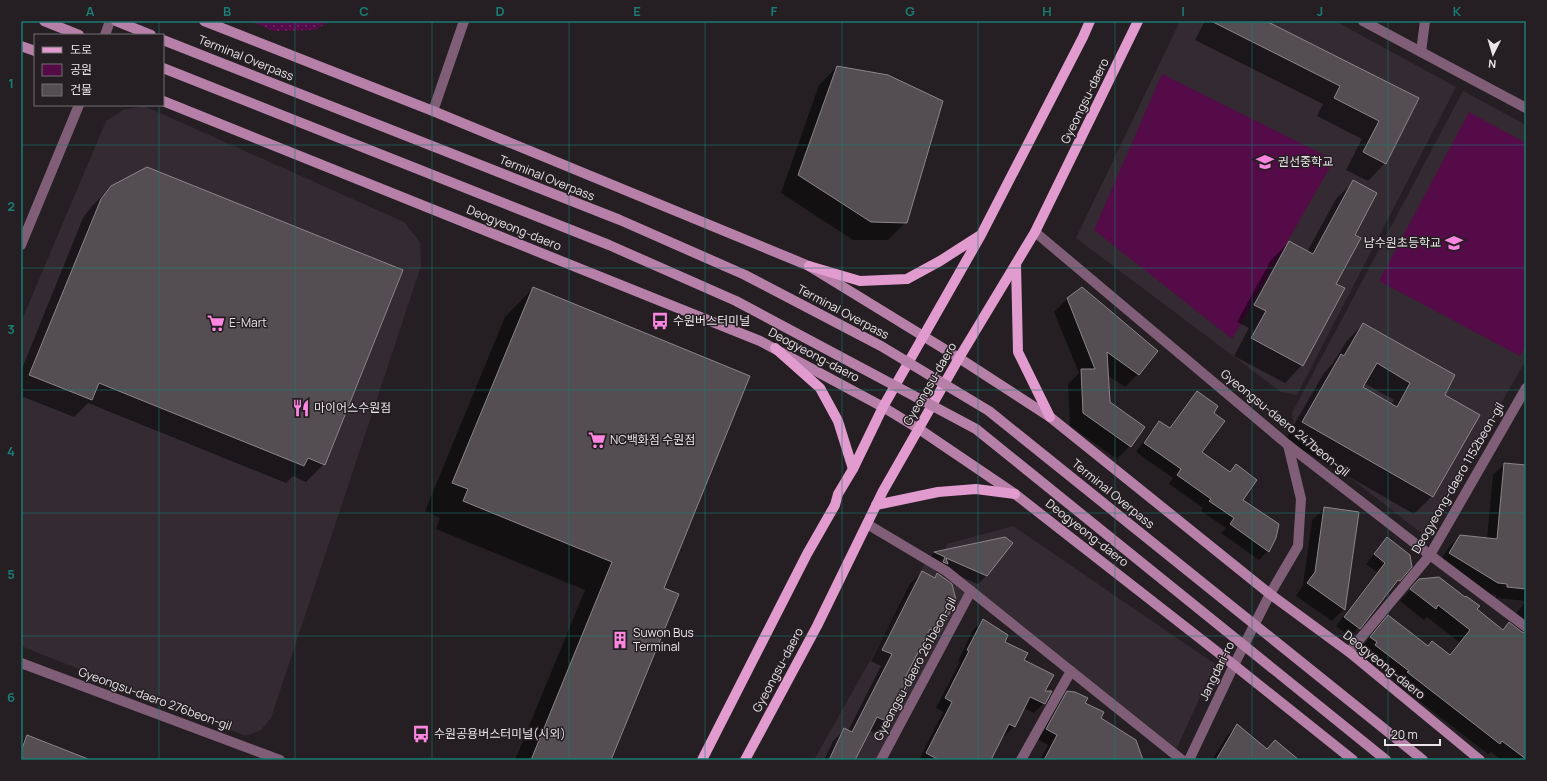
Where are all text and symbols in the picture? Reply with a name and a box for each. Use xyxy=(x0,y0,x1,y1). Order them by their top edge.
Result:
text: A xyxy=(86,2,95,20)
text: B xyxy=(223,2,231,20)
text: C xyxy=(359,2,369,20)
text: D xyxy=(495,2,505,20)
text: E xyxy=(633,2,641,20)
text: F xyxy=(771,2,778,20)
text: G xyxy=(905,2,915,20)
text: H xyxy=(1042,2,1052,20)
text: I xyxy=(1181,2,1185,20)
text: J xyxy=(1317,2,1323,20)
text: K xyxy=(1453,2,1462,20)
street label: Terminal Overpass xyxy=(196,31,297,84)
legend xyxy=(34,34,164,106)
north arrow xyxy=(1473,34,1513,74)
text: 도로 xyxy=(70,41,92,58)
street label: Gyeongsu-daero xyxy=(1056,55,1113,147)
text: N xyxy=(1487,57,1497,72)
text: 공원 xyxy=(70,61,92,78)
text: 1 xyxy=(8,74,14,92)
text: 건물 xyxy=(70,81,92,98)
street label: Terminal Overpass xyxy=(497,151,598,204)
school or university icon: 권선중학교 xyxy=(1255,152,1275,172)
place label: 권선중학교 xyxy=(1278,153,1333,170)
text: 2 xyxy=(7,197,15,215)
street label: Deogyeong-daero xyxy=(464,201,564,254)
school or university icon: 남수원초등학교 xyxy=(1444,233,1464,253)
place label: 남수원초등학교 xyxy=(1364,234,1441,251)
street label: Terminal Overpass xyxy=(794,280,892,343)
bus stop icon: 수원버스터미널 xyxy=(650,311,670,331)
place label: 수원버스터미널 xyxy=(673,312,750,329)
supermarket icon: E-Mart xyxy=(206,313,226,333)
place label: E-Mart xyxy=(229,314,267,331)
text: 3 xyxy=(7,320,15,338)
street label: Deogyeong-daero xyxy=(766,323,863,386)
street label: Gyeongsu-daero xyxy=(899,339,960,428)
street label: Gyeongsu-daero 247beon-gil xyxy=(1217,365,1353,480)
restaurant icon: 마이어스수원점 xyxy=(291,398,311,418)
place label: 마이어스수원점 xyxy=(314,399,391,416)
street label: Deogyeong-daero 1152beon-gil xyxy=(1407,399,1508,557)
supermarket icon: NC백화점 수원점 xyxy=(587,430,607,450)
place label: NC백화점 수원점 xyxy=(610,431,695,448)
text: 4 xyxy=(7,442,15,460)
street label: Terminal Overpass xyxy=(1068,455,1158,532)
street label: Deogyeong-daero xyxy=(1042,495,1132,570)
text: 5 xyxy=(7,565,15,583)
street label: Gyeongsu-daero 261beon-gil xyxy=(869,594,960,744)
place label: Suwon Bus Terminal xyxy=(633,624,694,655)
street label: Gyeongsu-daero xyxy=(748,625,807,715)
street label: Deogyeong-daero xyxy=(1340,626,1429,703)
building icon: Suwon Bus Terminal xyxy=(610,630,630,650)
street label: Jangdari-ro xyxy=(1195,638,1238,703)
street label: Gyeongsu-daero 276beon-gil xyxy=(76,663,234,734)
text: 6 xyxy=(7,688,15,706)
scale bar xyxy=(1385,721,1440,747)
bus stop icon: 수원공용버스터미널(시외) xyxy=(411,724,431,744)
place label: 수원공용버스터미널(시외) xyxy=(434,725,566,742)
text: 20 m xyxy=(1391,726,1418,743)

